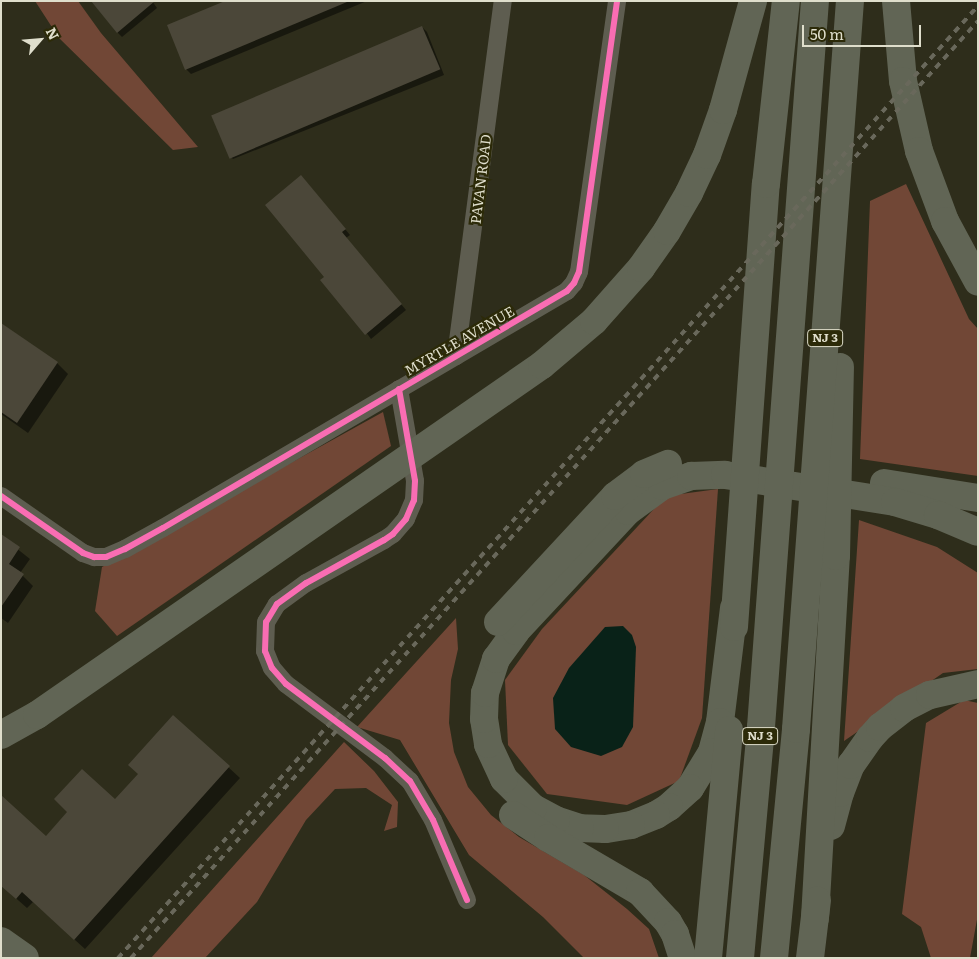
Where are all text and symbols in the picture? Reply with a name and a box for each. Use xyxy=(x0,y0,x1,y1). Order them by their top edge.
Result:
north arrow xyxy=(15,15,65,65)
scale bar xyxy=(804,15,923,47)
text: 50 m xyxy=(810,22,844,45)
text: N xyxy=(42,23,65,43)
street label: PAVAN ROAD xyxy=(466,133,494,225)
street label: MYRTLE AVENUE xyxy=(401,302,517,378)
road number: NJ 3 xyxy=(806,328,844,348)
road number: NJ 3 xyxy=(741,726,779,746)

